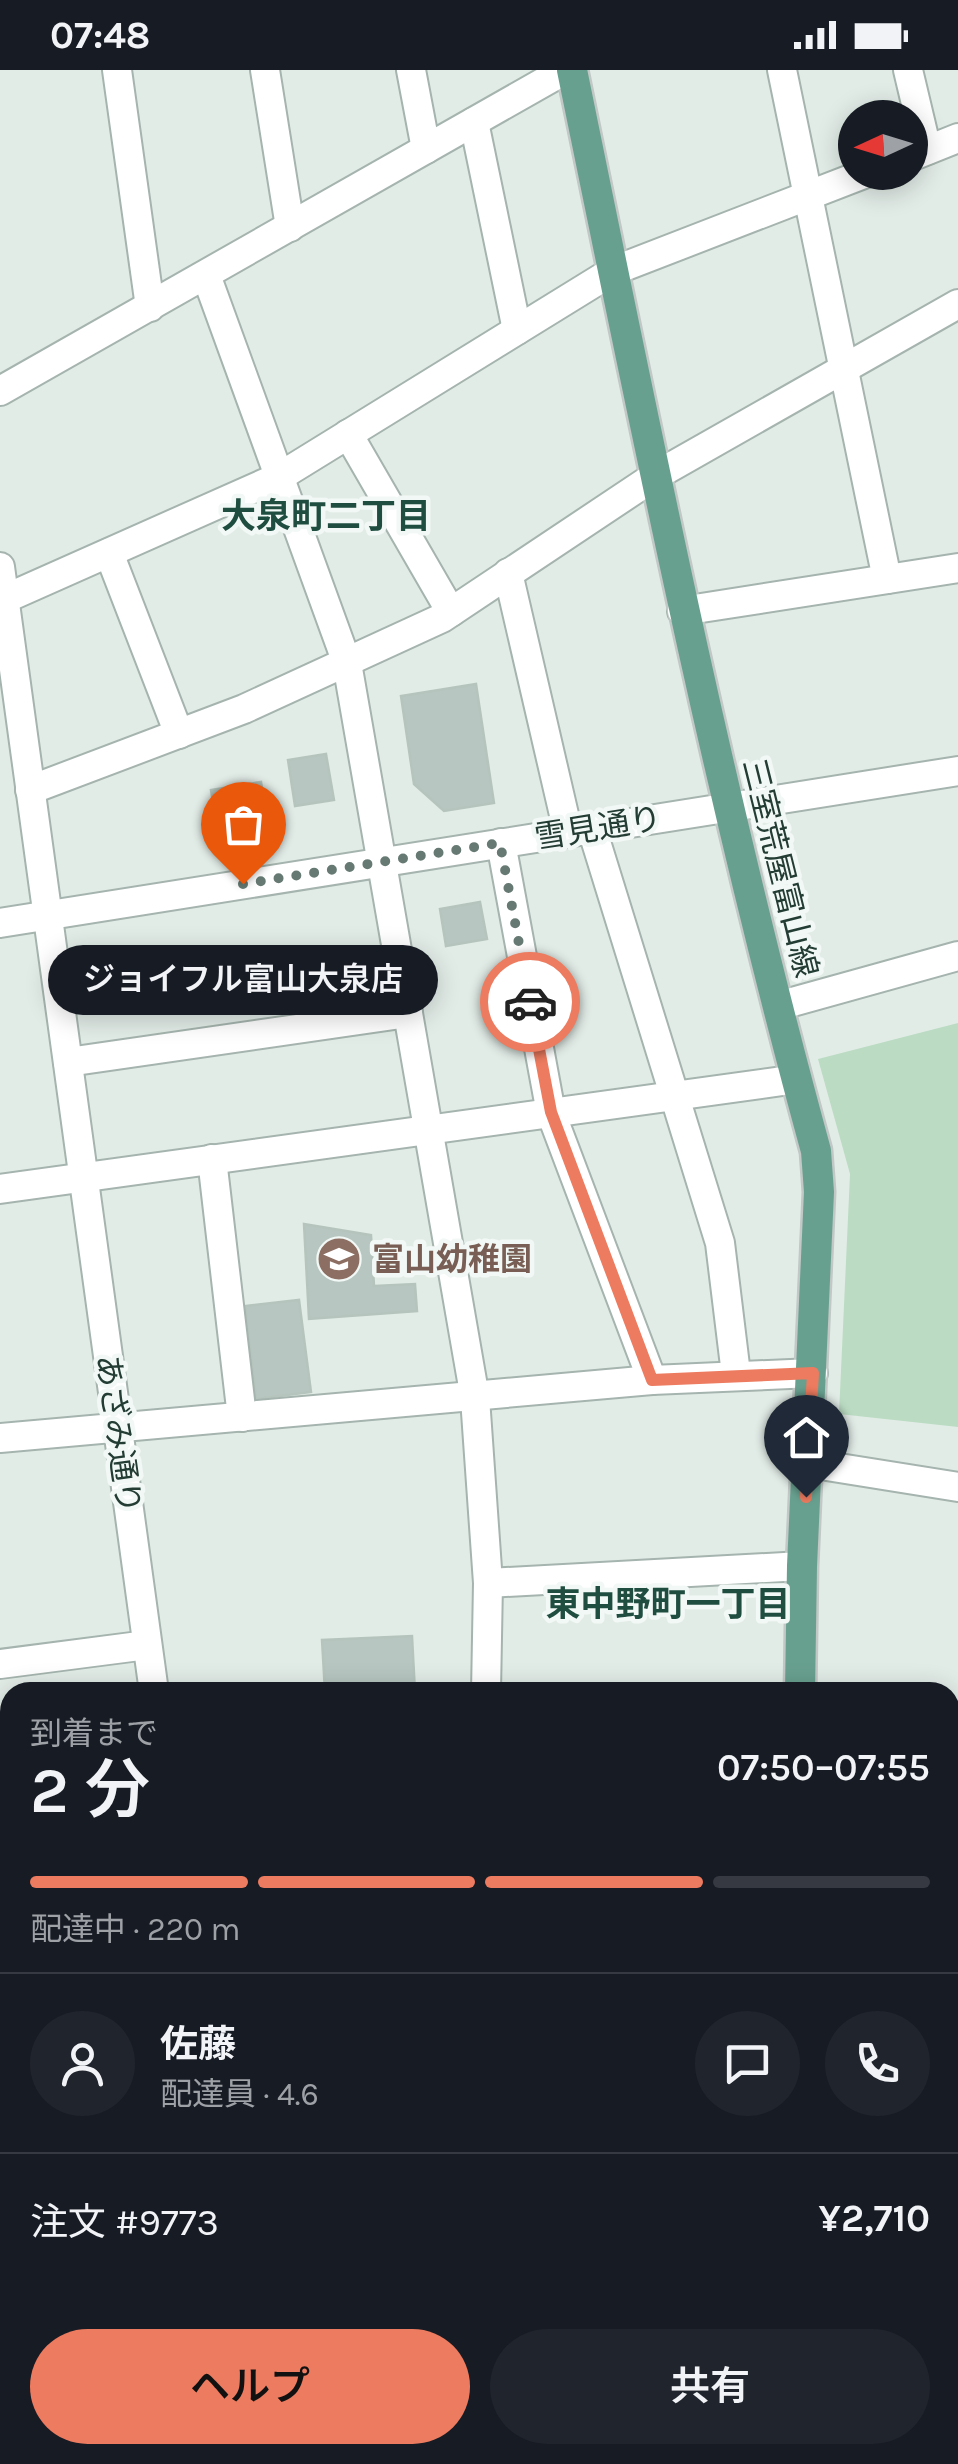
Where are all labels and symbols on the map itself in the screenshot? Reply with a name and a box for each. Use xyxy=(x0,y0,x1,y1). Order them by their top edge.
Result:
north arrow xyxy=(838,100,928,190)
district label: 大泉町二丁目 xyxy=(221,496,431,537)
street label: 三室荒屋富山線 xyxy=(735,755,825,981)
pin xyxy=(201,782,286,885)
street label: 雪見通り xyxy=(532,800,664,856)
callout: ジョイフル富山大泉店 xyxy=(48,944,438,1014)
courier xyxy=(480,952,580,1052)
school or university icon: 富山幼稚園 xyxy=(316,1236,362,1282)
place label: 富山幼稚園 xyxy=(372,1241,532,1278)
street label: あざみ通り xyxy=(89,1352,147,1516)
pin xyxy=(764,1395,849,1498)
district label: 東中野町一丁目 xyxy=(545,1584,791,1625)

